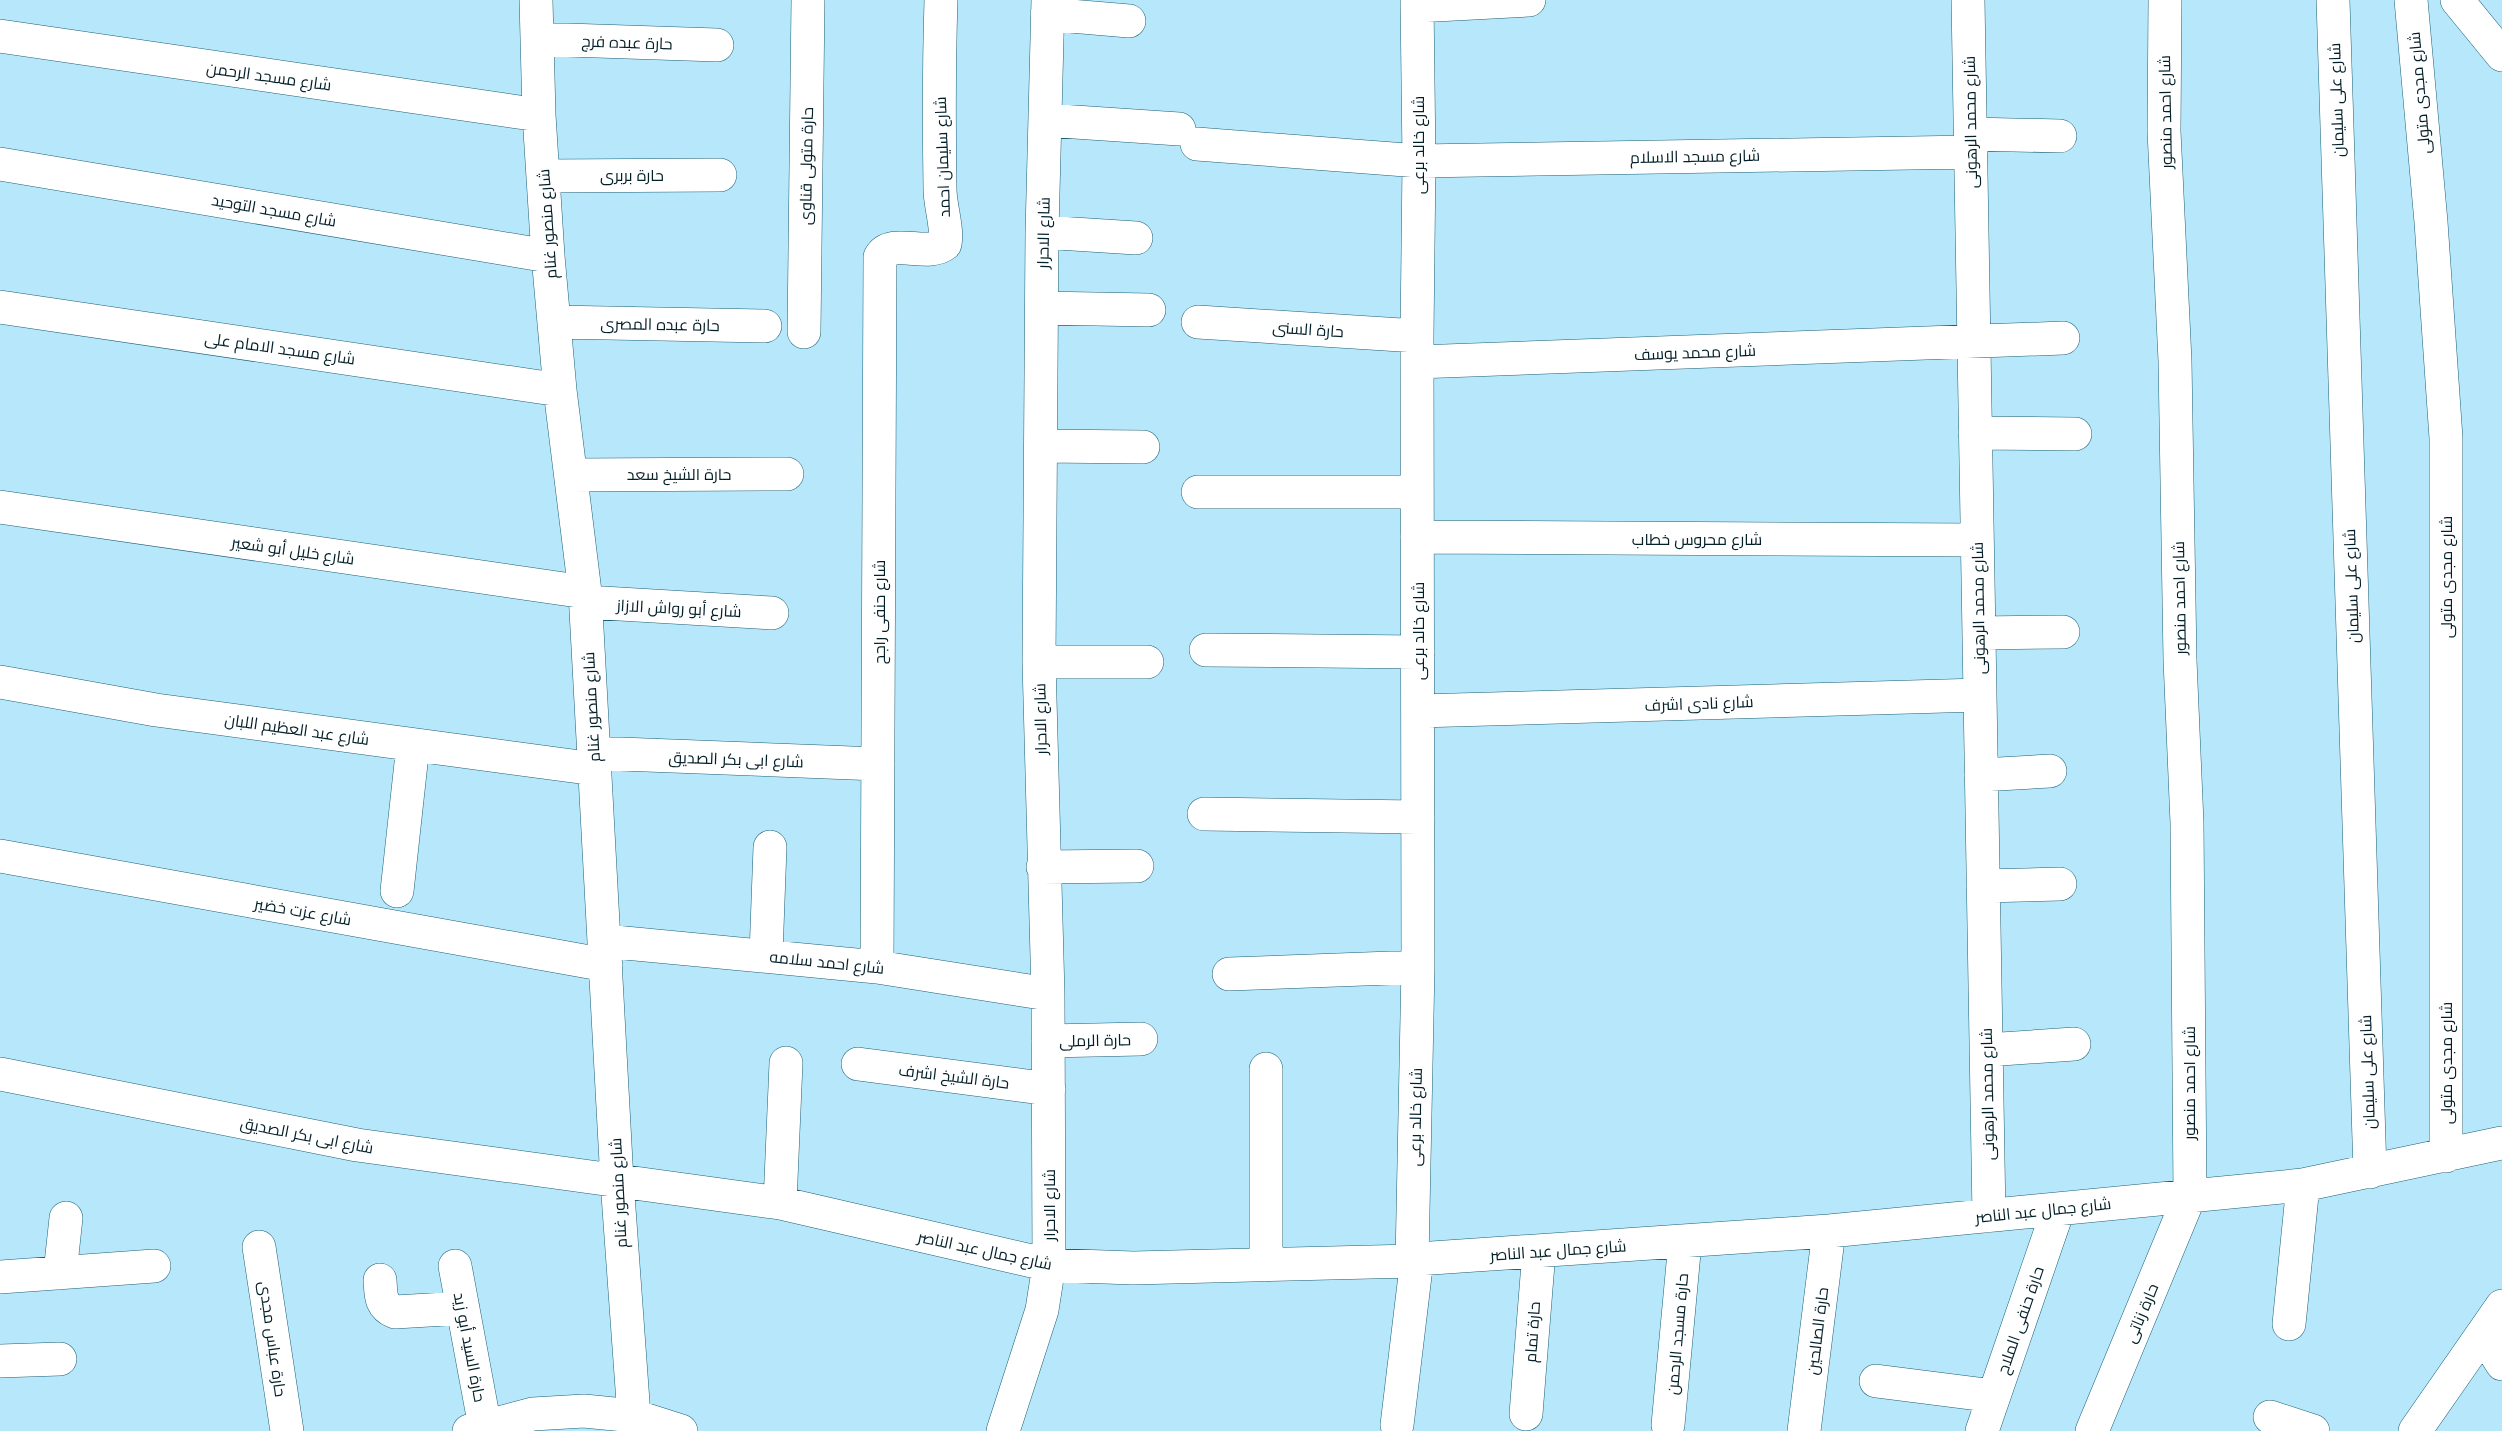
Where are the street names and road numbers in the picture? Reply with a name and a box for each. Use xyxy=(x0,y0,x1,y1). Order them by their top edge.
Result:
street label: حارة عبده فرج xyxy=(581,29,673,56)
street label: شارع مجدى متولى xyxy=(2403,31,2436,155)
street label: شارع على سليمان xyxy=(2323,42,2350,158)
street label: شارع احمد منصور xyxy=(2153,55,2178,170)
street label: شارع مسجد الرحمن xyxy=(205,56,333,97)
street label: شارع محمد الرهونى xyxy=(1958,56,1983,188)
street label: شارع سليمان احمد xyxy=(929,96,956,218)
street label: شارع خالد برعى xyxy=(1407,96,1430,194)
street label: حارة متولى قناوى xyxy=(794,107,818,225)
street label: شارع مسجد الاسلام xyxy=(1630,144,1760,169)
street label: حارة بربرى xyxy=(600,164,664,186)
street label: شارع منصور غنام xyxy=(532,168,563,280)
street label: شارع مسجد التوحيد xyxy=(210,188,338,233)
street label: شارع الاحرار xyxy=(1031,197,1056,270)
street label: حارة عبده المصرى xyxy=(600,312,720,336)
street label: حارة السنى xyxy=(1272,316,1344,342)
street label: شارع مسجد الامام على xyxy=(203,327,357,370)
street label: شارع محمد يوسف xyxy=(1634,339,1756,366)
street label: حارة الشيخ سعد xyxy=(627,463,731,486)
street label: شارع مجدى متولى xyxy=(2435,516,2458,638)
street label: شارع محروس خطاب xyxy=(1632,528,1762,551)
street label: شارع على سليمان xyxy=(2338,528,2365,644)
street label: شارع خليل أبو شعير xyxy=(229,530,356,571)
street label: شارع احمد منصور xyxy=(2167,541,2192,656)
street label: شارع محمد الرهونى xyxy=(1966,542,1991,674)
street label: شارع حنفى راجح xyxy=(868,560,891,664)
street label: شارع خالد برعى xyxy=(1407,582,1430,680)
street label: شارع أبو رواش الازاز xyxy=(615,594,742,623)
street label: شارع منصور غنام xyxy=(577,651,606,763)
street label: شارع الاحرار xyxy=(1028,683,1053,756)
street label: شارع نادى اشرف xyxy=(1644,690,1754,717)
street label: شارع عبد العظيم اللبان xyxy=(223,708,371,751)
street label: شارع ابى بكر الصديق xyxy=(668,746,804,773)
street label: شارع عزت خضير xyxy=(252,891,353,931)
street label: شارع احمد سلامه xyxy=(768,945,886,980)
street label: شارع مجدى متولى xyxy=(2435,1002,2458,1124)
street label: شارع على سليمان xyxy=(2354,1014,2381,1130)
street label: شارع احمد منصور xyxy=(2178,1026,2201,1141)
street label: حارة الرملى xyxy=(1059,1028,1131,1052)
street label: شارع محمد الرهونى xyxy=(1975,1028,2000,1160)
street label: حارة الشيخ اشرف xyxy=(897,1058,1011,1095)
street label: شارع خالد برعى xyxy=(1403,1068,1428,1166)
street label: شارع ابى بكر الصديق xyxy=(238,1111,376,1160)
street label: شارع منصور غنام xyxy=(604,1137,633,1249)
street label: شارع الاحرار xyxy=(1038,1169,1061,1242)
street label: شارع جمال عبد الناصر xyxy=(1973,1192,2112,1229)
street label: شارع جمال عبد الناصر xyxy=(915,1225,1054,1276)
street label: شارع جمال عبد الناصر xyxy=(1488,1234,1627,1267)
street label: حارة حنفى الملاح xyxy=(1991,1263,2050,1377)
street label: حارة مسجد الرحمن xyxy=(1661,1272,1693,1396)
street label: حارة عباس مجدى xyxy=(254,1280,292,1398)
street label: حارة زناتى xyxy=(2119,1280,2163,1346)
street label: حارة الصالحين xyxy=(1801,1286,1833,1376)
street label: حارة السيد أبو زيد xyxy=(449,1290,491,1404)
street label: حارة تمام xyxy=(1519,1301,1546,1363)

